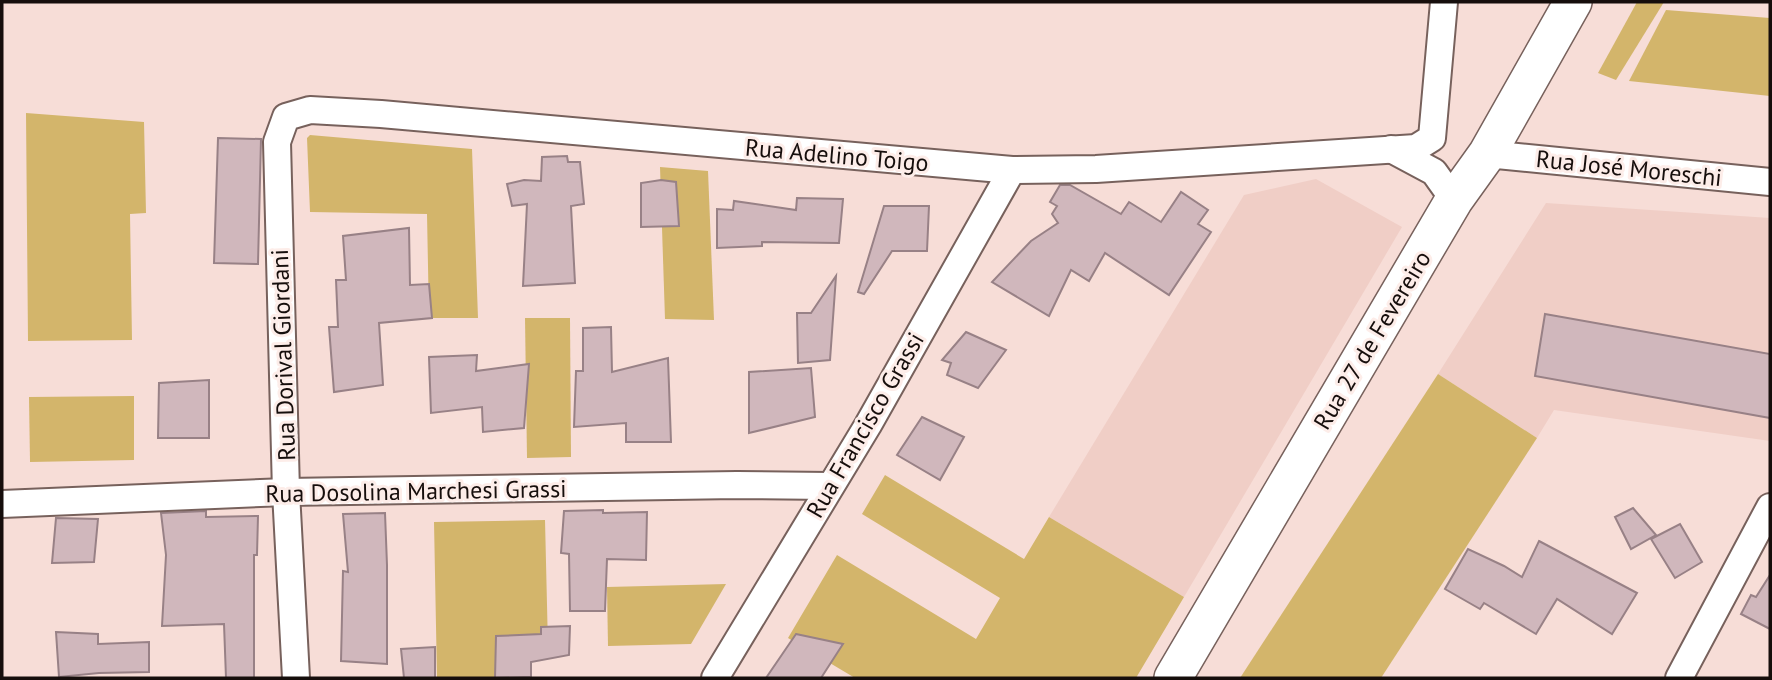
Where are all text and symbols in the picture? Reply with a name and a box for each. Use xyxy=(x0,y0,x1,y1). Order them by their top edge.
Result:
street label: Rua Adelino Toigo xyxy=(744,132,930,178)
street label: Rua José Moreschi xyxy=(1535,143,1723,193)
street label: Rua 27 de Fevereiro xyxy=(1306,245,1438,435)
street label: Rua Dorival Giordani xyxy=(264,249,302,461)
street label: Rua Francisco Grassi xyxy=(799,327,931,523)
street label: Rua Dosolina Marchesi Grassi xyxy=(265,473,567,509)

